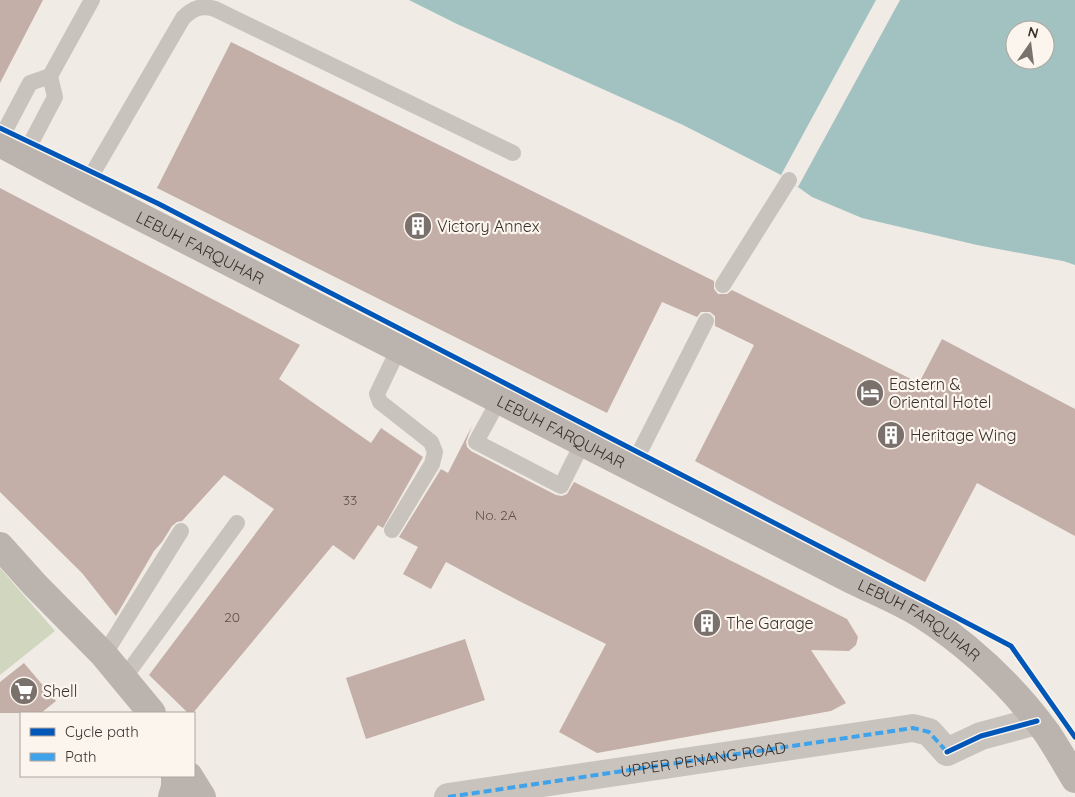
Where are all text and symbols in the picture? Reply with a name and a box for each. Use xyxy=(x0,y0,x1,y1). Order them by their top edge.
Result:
north arrow xyxy=(1005,20,1055,70)
text: N xyxy=(1026,22,1040,42)
street label: LEBUH FARQUHAR xyxy=(133,206,268,288)
building icon: Victory Annex xyxy=(403,211,433,241)
place label: Victory Annex xyxy=(437,216,540,236)
place label: Eastern & Oriental Hotel xyxy=(889,374,992,412)
hotel icon: Eastern & Oriental Hotel xyxy=(855,378,885,408)
street label: LEBUH FARQUHAR xyxy=(494,391,629,473)
building icon: Heritage Wing xyxy=(876,420,906,450)
place label: Heritage Wing xyxy=(910,425,1016,445)
house number: 33 xyxy=(343,491,357,509)
house number: No. 2A xyxy=(475,506,517,524)
street label: LEBUH FARQUHAR xyxy=(855,574,985,665)
house number: 20 xyxy=(224,608,240,626)
building icon: The Garage xyxy=(692,608,722,638)
place label: The Garage xyxy=(726,613,814,633)
supermarket icon: Shell xyxy=(9,676,39,706)
place label: Shell xyxy=(43,681,77,701)
legend xyxy=(20,712,195,777)
text: Cycle path xyxy=(65,722,139,741)
street label: UPPER PENANG ROAD xyxy=(619,737,787,781)
text: Path xyxy=(65,747,97,766)

